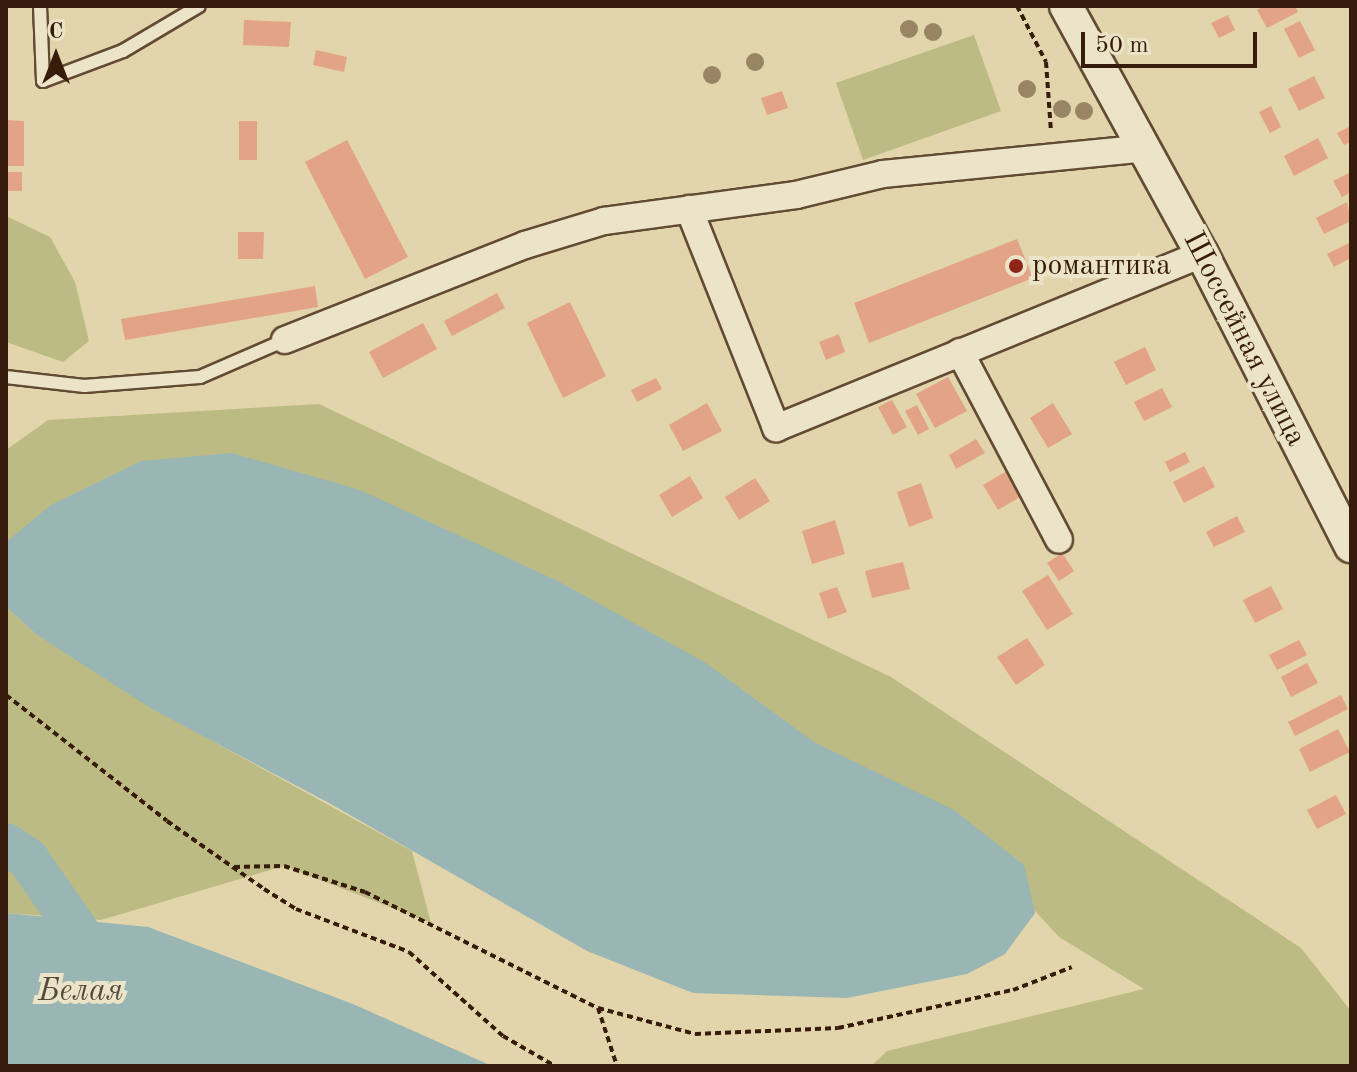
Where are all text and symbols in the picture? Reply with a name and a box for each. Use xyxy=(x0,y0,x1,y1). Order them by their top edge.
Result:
north arrow xyxy=(16,16,96,96)
scale bar xyxy=(1085,16,1261,66)
text: С xyxy=(49,21,63,43)
text: 50 m xyxy=(1095,34,1149,58)
street label: Шоссейная улица xyxy=(1174,226,1314,452)
place label: романтика xyxy=(1032,248,1171,284)
marker: романтика xyxy=(1007,257,1025,275)
water label: Белая xyxy=(39,973,123,1011)

